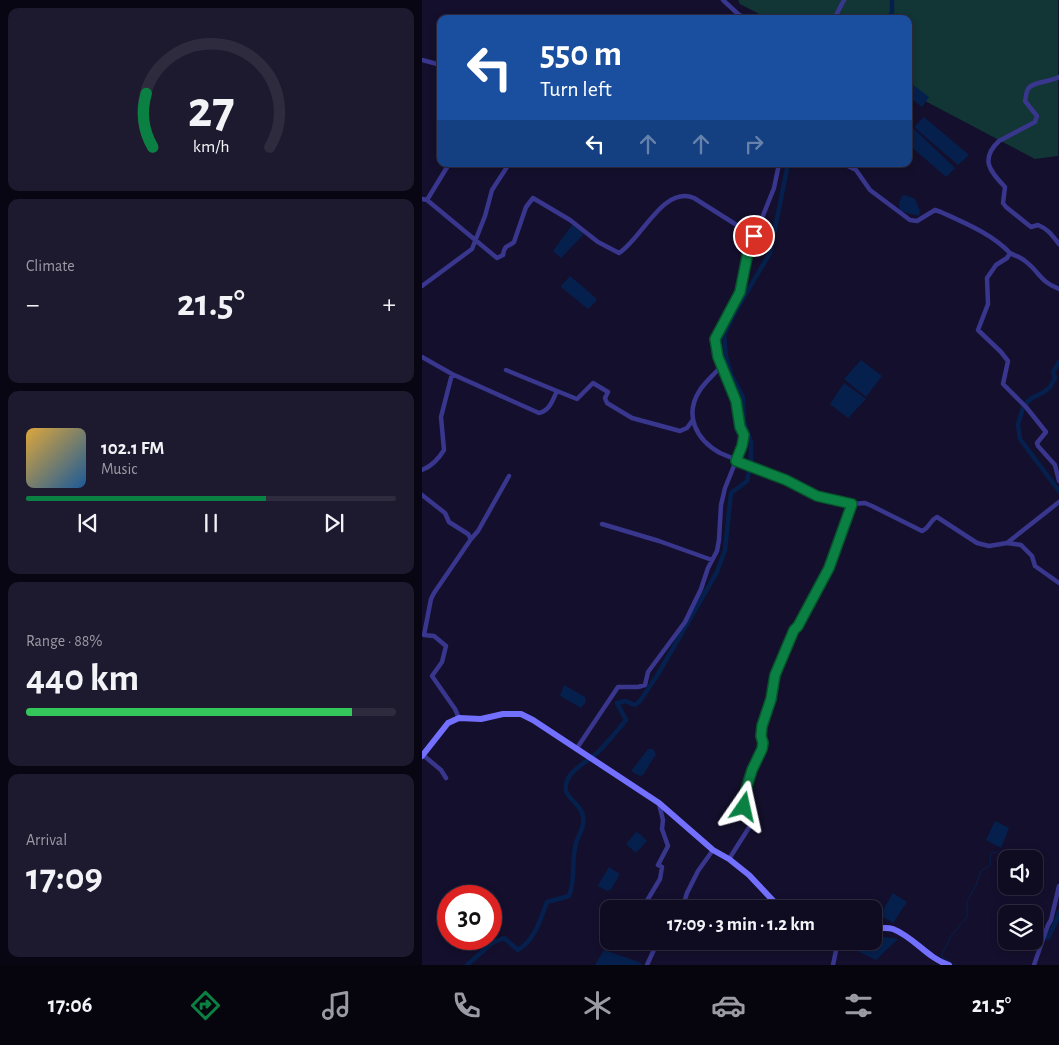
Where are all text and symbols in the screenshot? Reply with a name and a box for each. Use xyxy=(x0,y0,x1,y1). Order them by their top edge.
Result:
icon: left xyxy=(457,35,522,100)
text: 550 m xyxy=(540,37,622,72)
text: Turn left xyxy=(540,78,612,100)
text: 27 xyxy=(188,84,234,136)
icon: left xyxy=(581,130,609,158)
icon: ahead xyxy=(634,130,662,158)
icon: ahead xyxy=(687,130,715,158)
icon: right xyxy=(740,130,768,158)
text: km/h xyxy=(193,138,229,156)
pin xyxy=(733,215,775,257)
icon: arrive xyxy=(740,222,768,250)
text: Climate xyxy=(26,258,75,274)
text: 21.5° xyxy=(177,285,245,323)
text: − xyxy=(26,291,39,319)
text: + xyxy=(383,291,396,319)
text: 102.1 FM xyxy=(101,439,164,458)
text: Music xyxy=(101,461,137,477)
icon: previous xyxy=(74,509,102,537)
icon: pause xyxy=(197,509,225,537)
icon: next xyxy=(320,509,348,537)
text: Range · 88% xyxy=(26,633,103,649)
text: 440 km xyxy=(26,660,139,698)
position arrow xyxy=(717,780,769,832)
text: Arrival xyxy=(26,832,67,848)
map controls xyxy=(998,850,1043,950)
button: sound xyxy=(998,850,1043,895)
text: 17:09 xyxy=(26,859,103,897)
speed limit sign: 30 xyxy=(437,885,502,950)
button: layers xyxy=(998,905,1043,950)
text: 17:09 · 3 min · 1.2 km xyxy=(667,915,815,934)
icon: directions xyxy=(188,988,223,1023)
icon: music xyxy=(319,988,354,1023)
icon: phone xyxy=(449,988,484,1023)
icon: climate xyxy=(580,988,615,1023)
icon: car xyxy=(711,988,746,1023)
icon: filters xyxy=(841,988,876,1023)
text: 17:06 xyxy=(48,994,92,1016)
text: 21.5° xyxy=(972,994,1011,1016)

